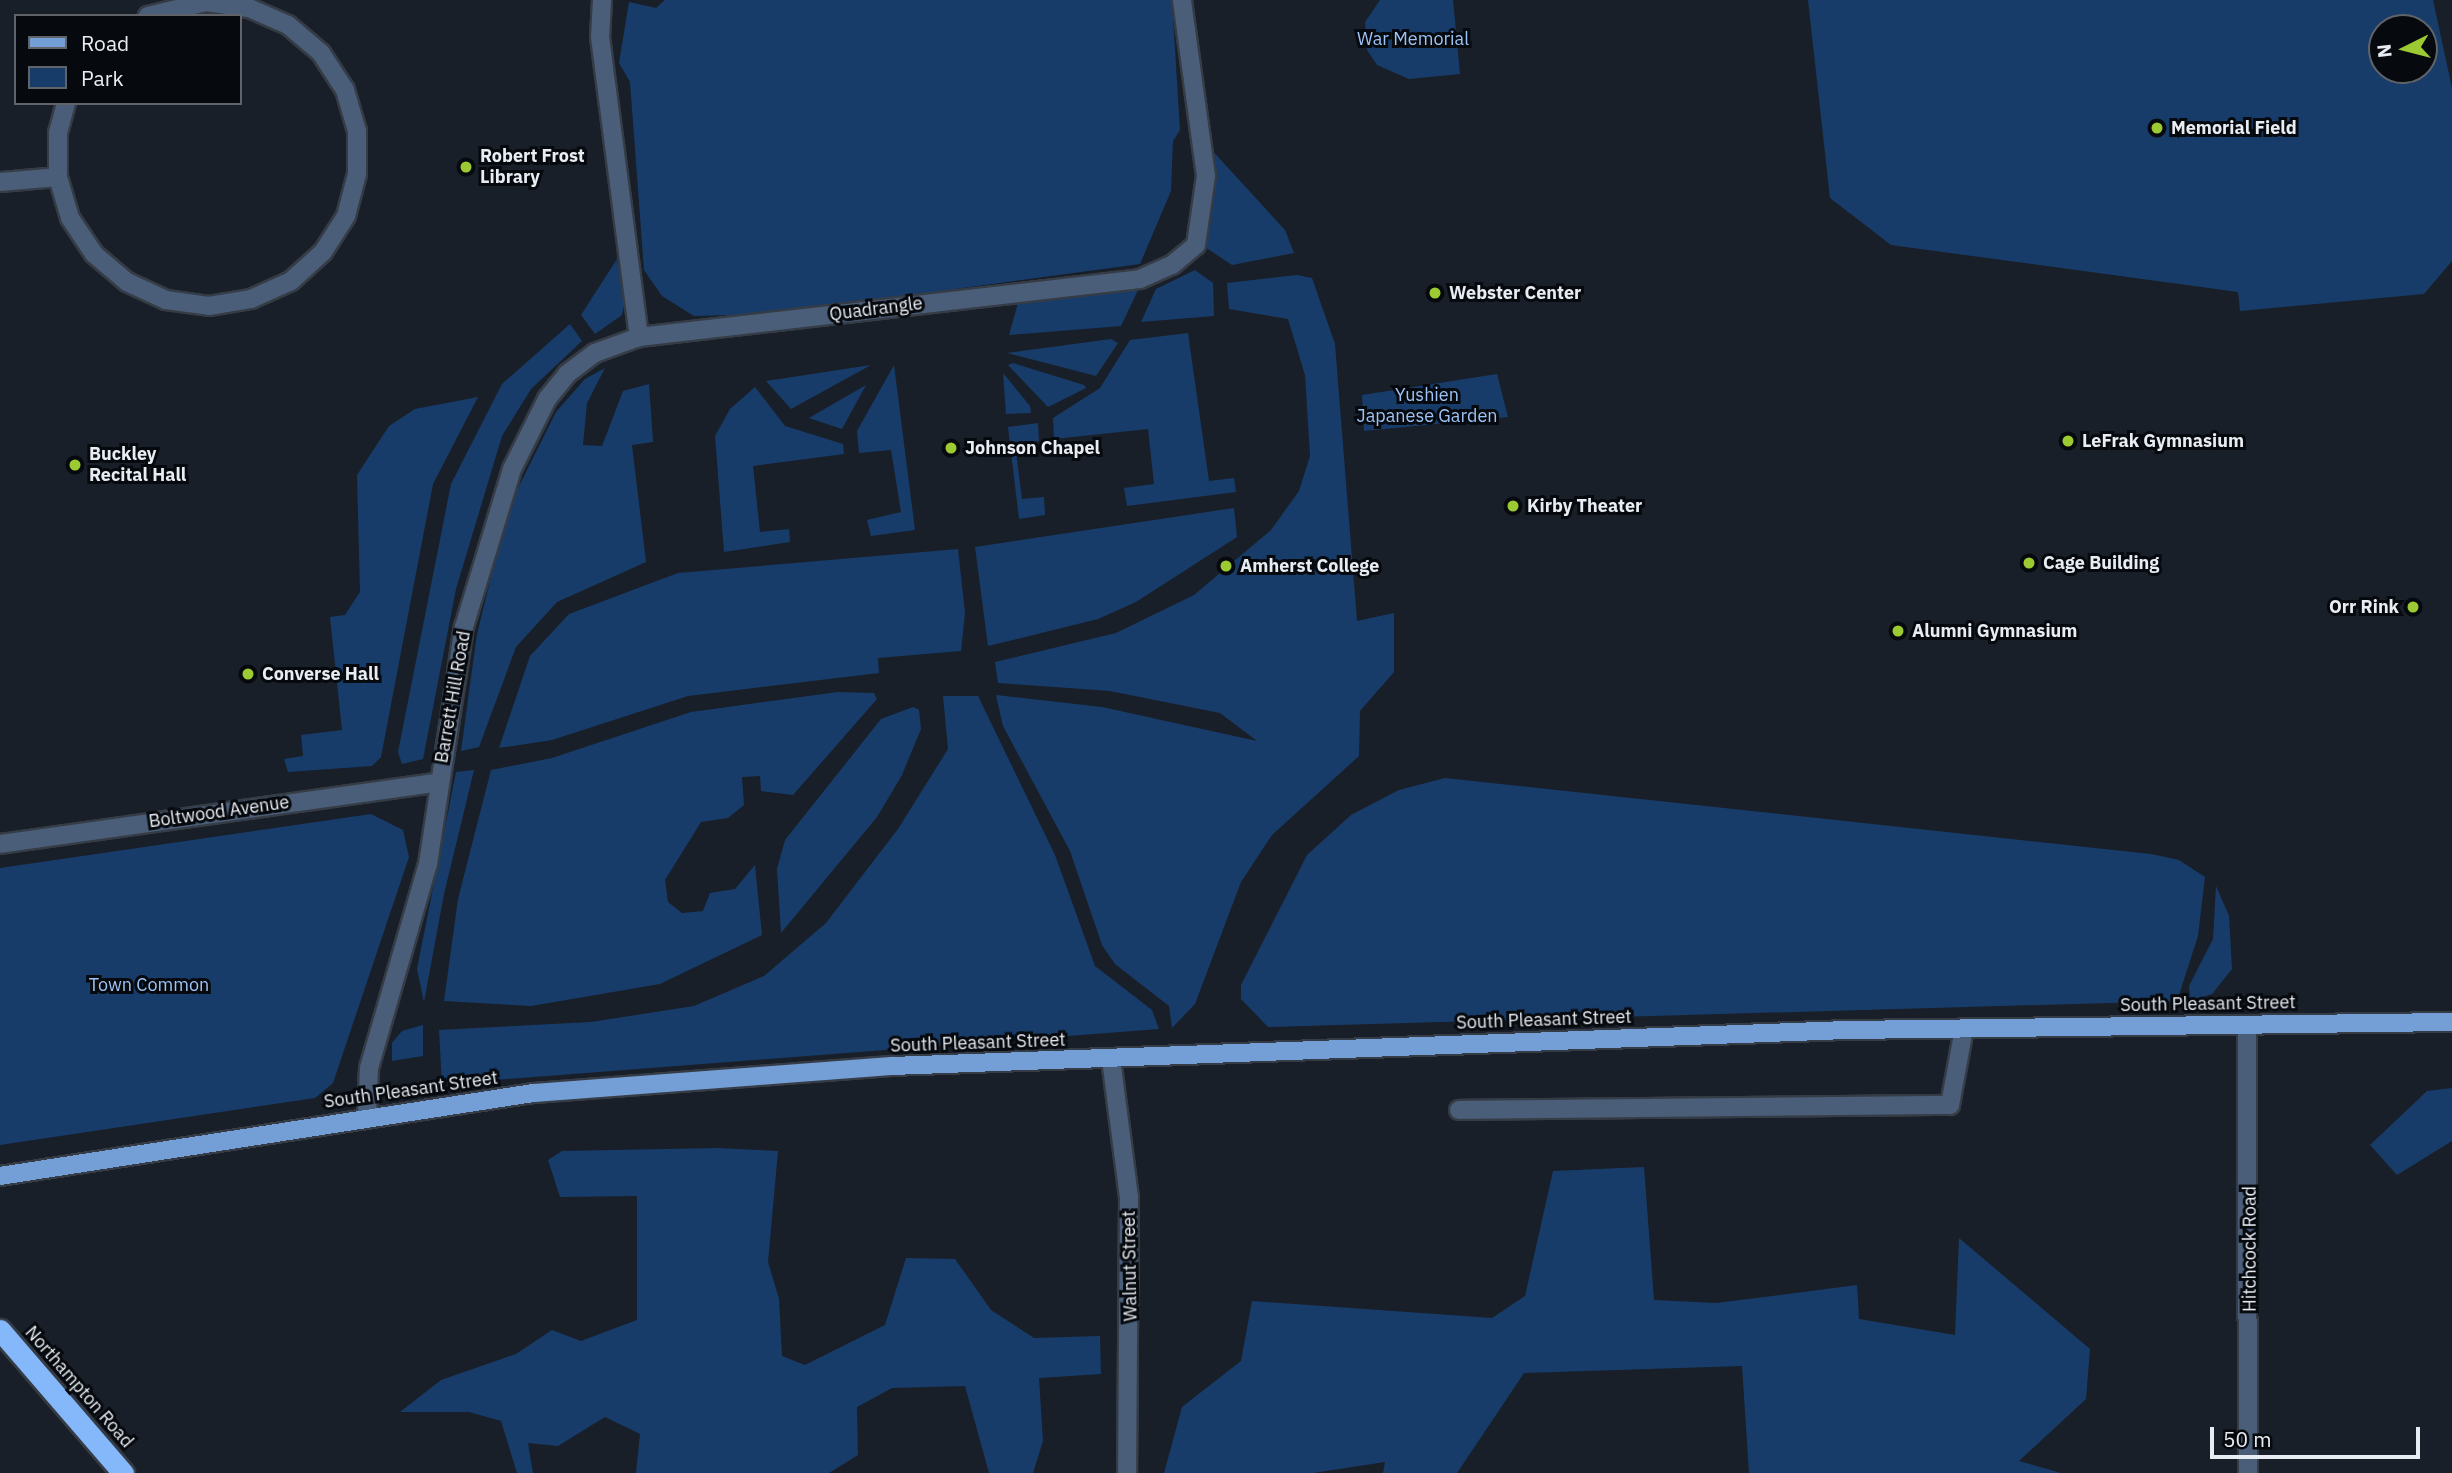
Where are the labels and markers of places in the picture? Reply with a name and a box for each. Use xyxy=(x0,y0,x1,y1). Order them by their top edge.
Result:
place label: Memorial Field xyxy=(2171,117,2297,139)
marker: Memorial Field xyxy=(2149,120,2165,136)
place label: Robert Frost Library xyxy=(480,146,585,188)
marker: Robert Frost Library xyxy=(458,159,474,175)
place label: Webster Center xyxy=(1449,282,1581,304)
marker: Webster Center xyxy=(1427,285,1443,301)
place label: LeFrak Gymnasium xyxy=(2082,430,2244,452)
marker: LeFrak Gymnasium xyxy=(2060,433,2076,449)
place label: Johnson Chapel xyxy=(965,437,1100,459)
marker: Johnson Chapel xyxy=(943,440,959,456)
place label: Buckley Recital Hall xyxy=(89,444,186,486)
marker: Buckley Recital Hall xyxy=(67,457,83,473)
place label: Kirby Theater xyxy=(1527,495,1642,517)
marker: Kirby Theater xyxy=(1505,498,1521,514)
place label: Cage Building xyxy=(2043,552,2159,574)
place label: Amherst College xyxy=(1240,555,1379,577)
marker: Cage Building xyxy=(2021,555,2037,571)
marker: Amherst College xyxy=(1218,558,1234,574)
place label: Orr Rink xyxy=(2329,596,2399,618)
marker: Orr Rink xyxy=(2405,599,2421,615)
place label: Alumni Gymnasium xyxy=(1912,620,2077,642)
marker: Alumni Gymnasium xyxy=(1890,623,1906,639)
place label: Converse Hall xyxy=(262,663,379,685)
marker: Converse Hall xyxy=(240,666,256,682)

